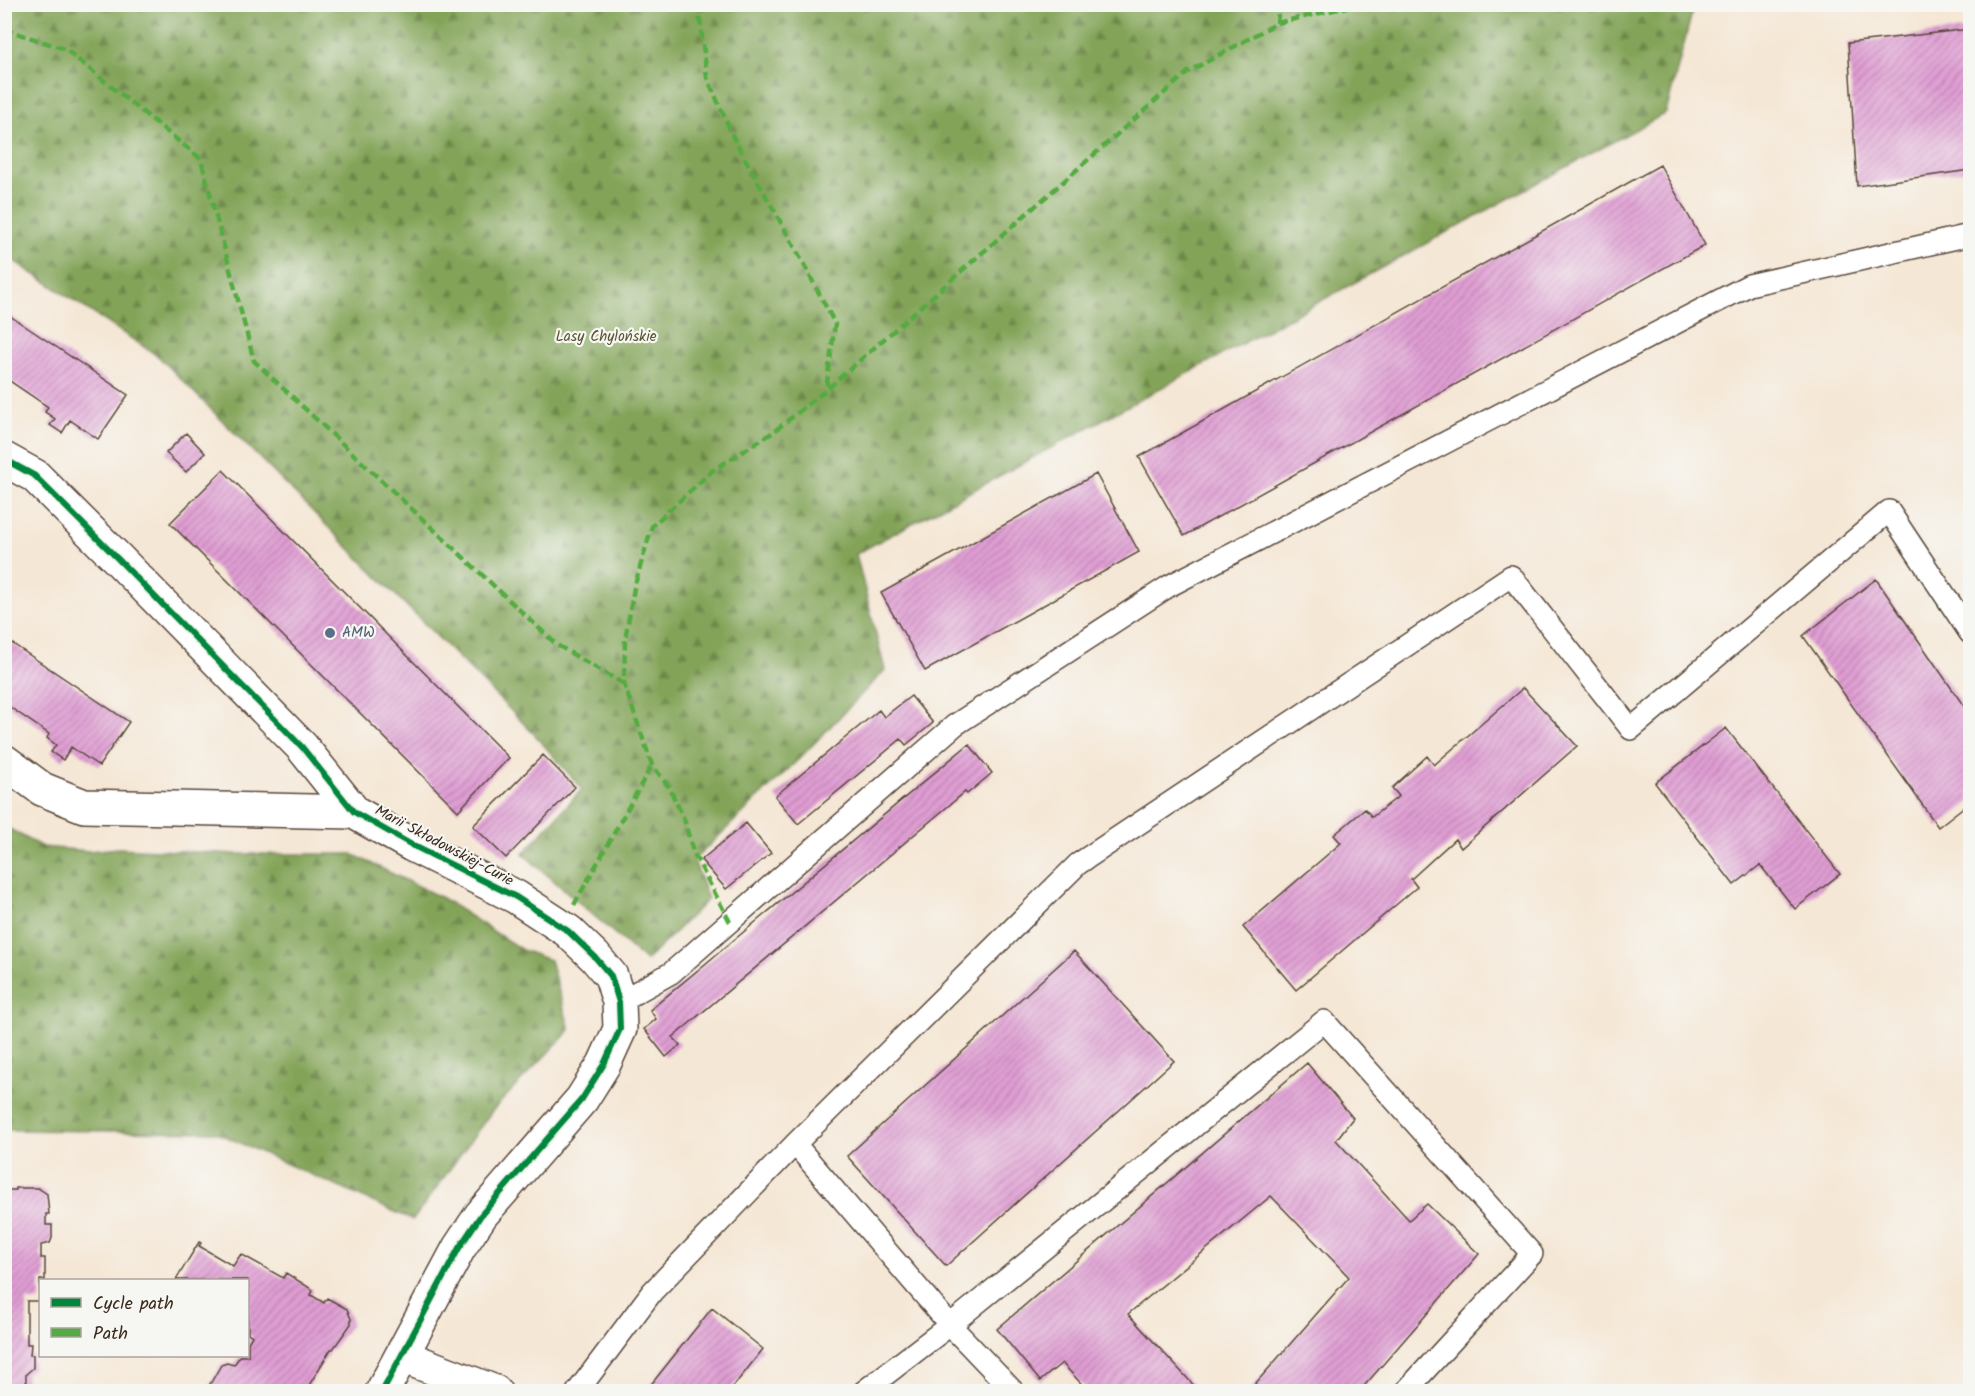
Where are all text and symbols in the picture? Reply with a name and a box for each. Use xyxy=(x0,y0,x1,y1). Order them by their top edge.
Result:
park label: Lasy Chylońskie xyxy=(556,325,657,349)
place label: AMW xyxy=(342,621,375,645)
marker: AMW xyxy=(323,626,337,640)
street label: Marii Skłodowskiej-Curie xyxy=(370,799,518,893)
legend xyxy=(39,1279,249,1357)
text: Cycle path xyxy=(93,1290,174,1319)
text: Path xyxy=(93,1320,128,1349)

